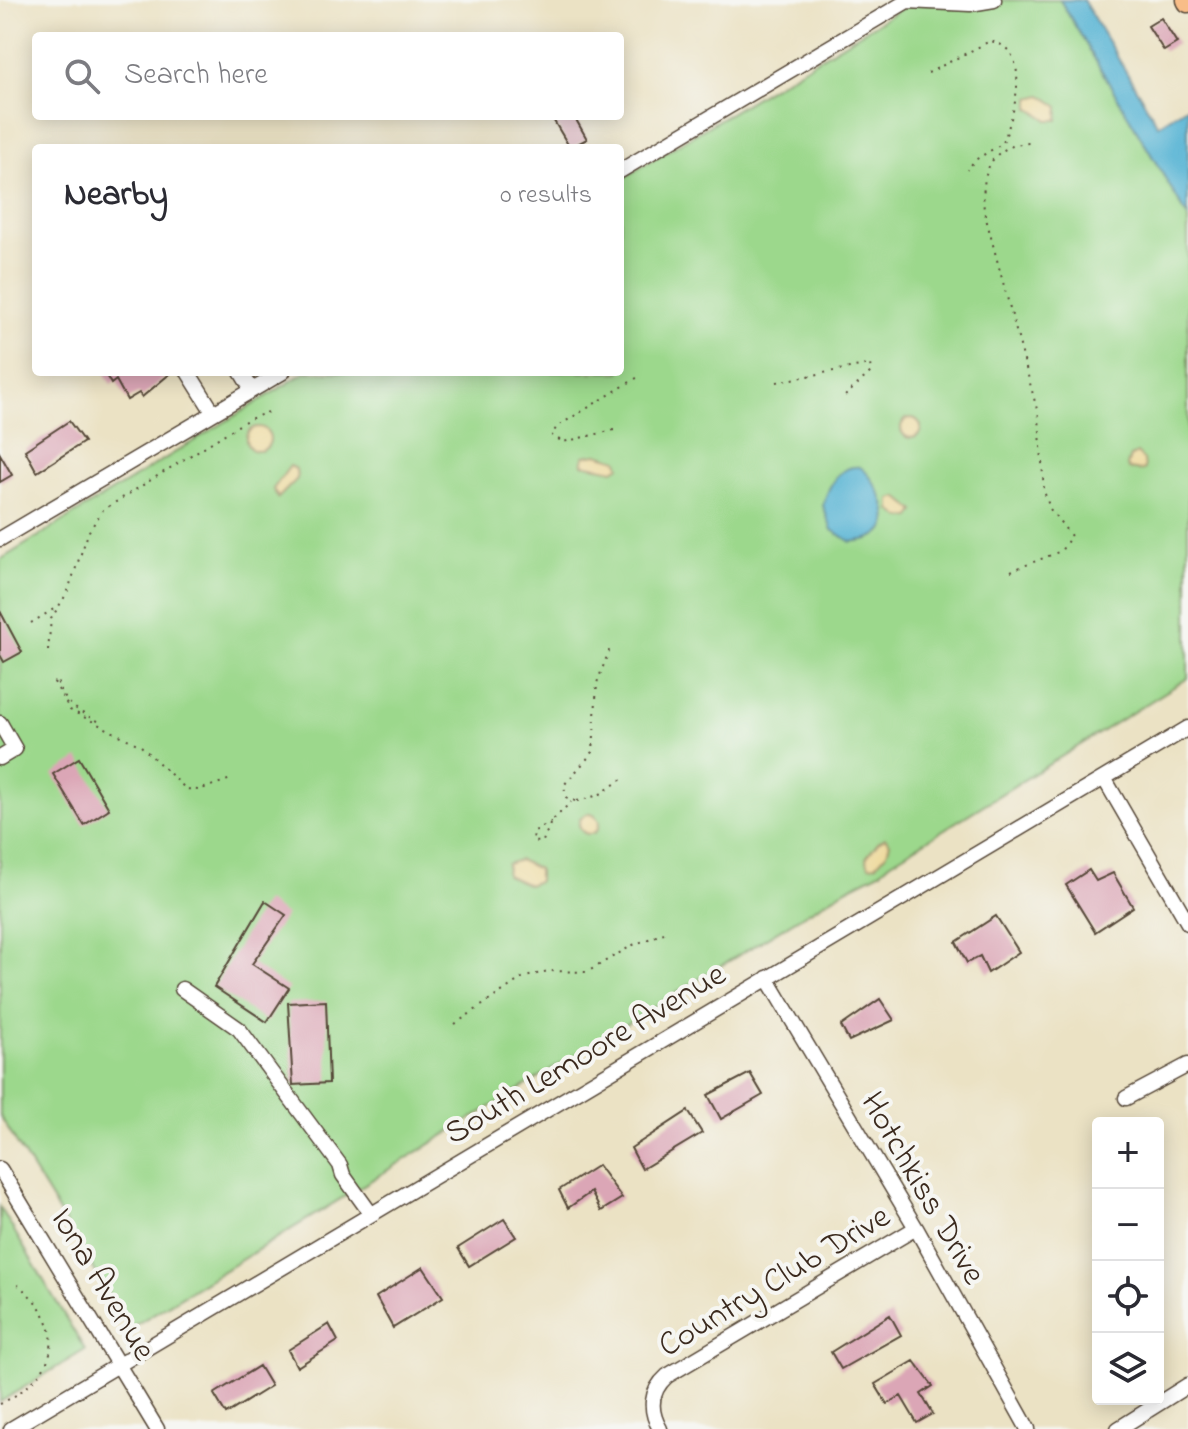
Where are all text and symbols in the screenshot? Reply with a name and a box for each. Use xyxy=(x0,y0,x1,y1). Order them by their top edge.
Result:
search box xyxy=(32,32,624,120)
icon: search xyxy=(60,54,104,98)
text: Search here xyxy=(124,54,268,98)
text: Nearby xyxy=(64,171,168,221)
text: 0 results xyxy=(500,177,592,215)
street label: South Lemoore Avenue xyxy=(436,951,737,1159)
street label: Hotchkiss Drive xyxy=(846,1083,997,1295)
map controls xyxy=(1092,1117,1164,1405)
button: + xyxy=(1092,1117,1164,1189)
button: − xyxy=(1092,1189,1164,1261)
street label: Country Club Drive xyxy=(649,1193,901,1372)
street label: Iona Avenue xyxy=(36,1199,167,1372)
button: locate xyxy=(1092,1261,1164,1333)
button: layers xyxy=(1092,1333,1164,1405)

